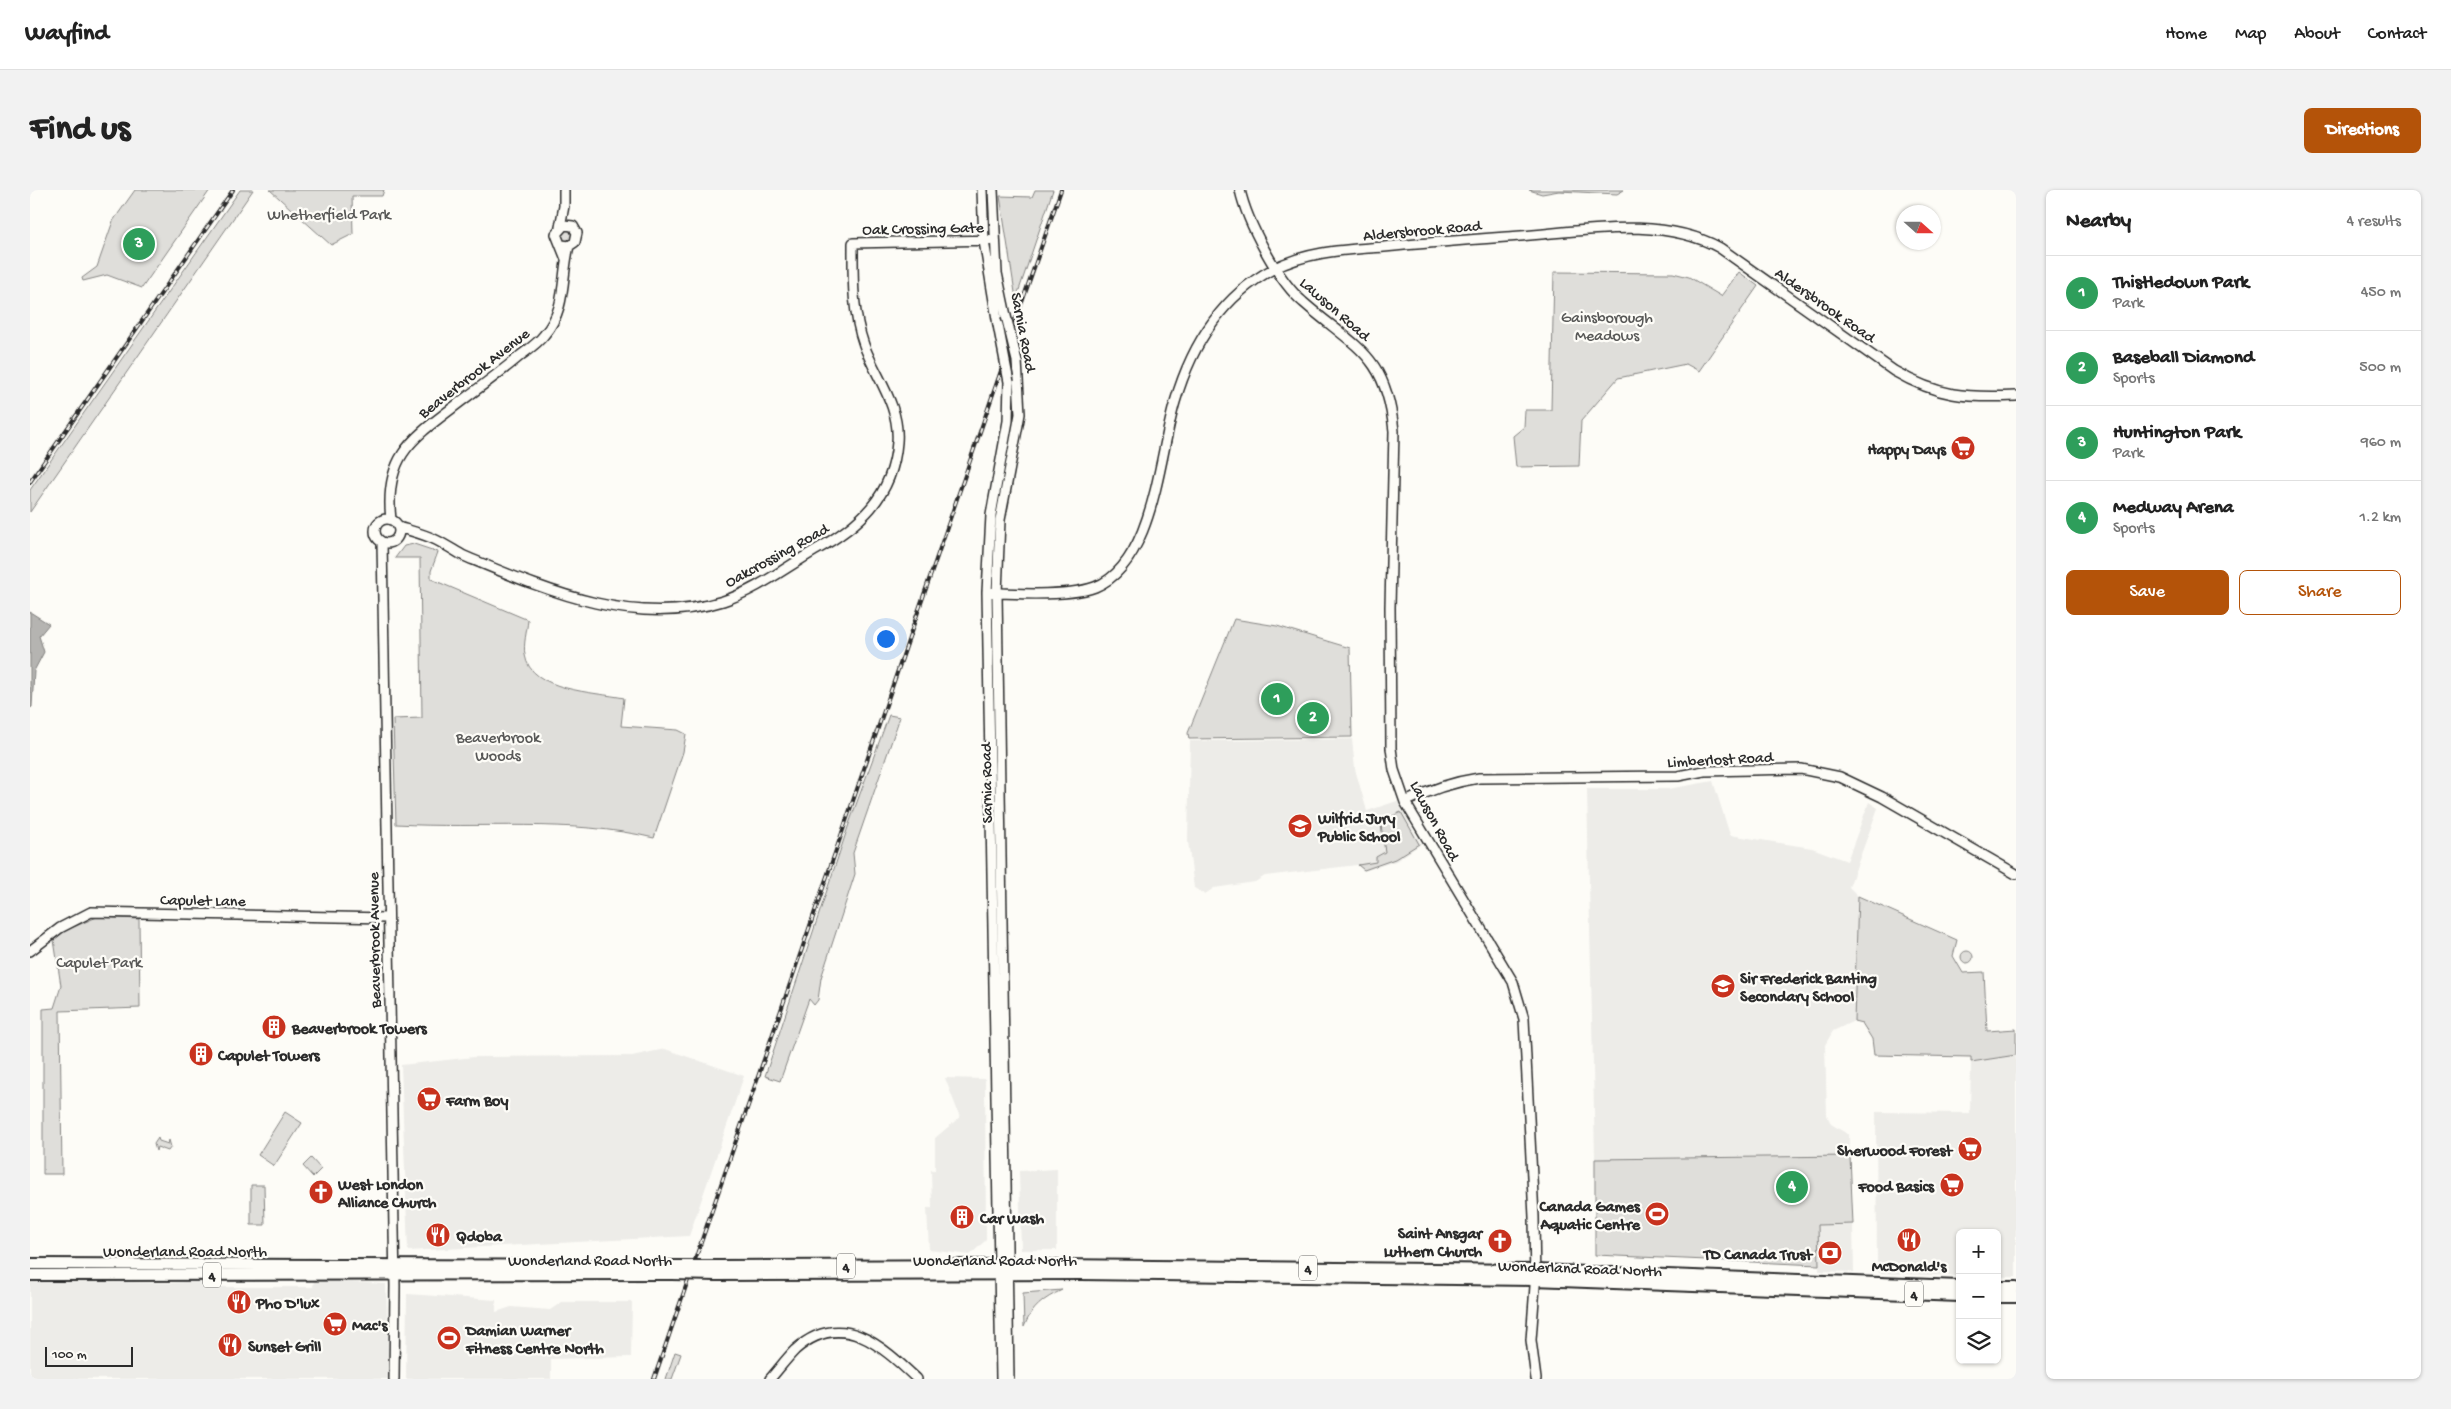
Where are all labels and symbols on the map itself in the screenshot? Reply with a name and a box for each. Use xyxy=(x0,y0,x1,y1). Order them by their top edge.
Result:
north arrow xyxy=(1896,205,1941,250)
park label: Whetherfield Park xyxy=(267,207,393,226)
street label: Aldersbrook Road xyxy=(1362,218,1484,247)
street label: Oak Crossing Gate xyxy=(862,220,985,241)
pin: 3 xyxy=(123,225,155,263)
street label: Aldersbrook Road xyxy=(1770,265,1879,350)
street label: Lawson Road xyxy=(1294,275,1374,348)
street label: Sarnia Road xyxy=(1005,291,1039,376)
park label: Gainsborough Meadows xyxy=(1561,310,1653,347)
street label: Beaverbrook Avenue xyxy=(415,325,535,425)
supermarket icon: Happy Days xyxy=(1950,435,1976,461)
place label: Happy Days xyxy=(1867,442,1947,461)
street label: Oakcrossing Road xyxy=(722,520,834,593)
your location xyxy=(873,626,899,652)
pin: 1 xyxy=(1261,680,1293,718)
pin: 2 xyxy=(1297,699,1329,737)
park label: Beaverbrook Woods xyxy=(455,730,542,767)
street label: Sarnia Road xyxy=(978,741,999,823)
street label: Limberlost Road xyxy=(1667,749,1775,774)
street label: Lawson Road xyxy=(1404,778,1463,866)
place label: Wilfrid Jury Public School xyxy=(1317,810,1401,848)
school or university icon: Wilfrid Jury Public School xyxy=(1287,813,1313,839)
street label: Beaverbrook Avenue xyxy=(366,871,387,1009)
street label: Capulet Lane xyxy=(160,892,247,913)
park label: Capulet Park xyxy=(56,955,144,974)
place label: Sir Frederick Banting Secondary School xyxy=(1740,971,1877,1008)
school or university icon: Sir Frederick Banting Secondary School xyxy=(1710,973,1736,999)
building icon: Beaverbrook Towers xyxy=(261,1014,287,1040)
place label: Beaverbrook Towers xyxy=(291,1021,428,1040)
building icon: Capulet Towers xyxy=(188,1041,214,1067)
place label: Capulet Towers xyxy=(217,1048,321,1067)
supermarket icon: Farm Boy xyxy=(416,1086,442,1112)
place label: Farm Boy xyxy=(445,1093,508,1112)
supermarket icon: Sherwood Forest xyxy=(1957,1136,1983,1162)
place label: Sherwood Forest xyxy=(1837,1143,1953,1162)
pin: 4 xyxy=(1776,1168,1808,1206)
supermarket icon: Food Basics xyxy=(1939,1172,1965,1198)
place label: West London Alliance Church xyxy=(337,1177,437,1214)
church icon: West London Alliance Church xyxy=(308,1179,334,1205)
place label: Food Basics xyxy=(1857,1179,1935,1198)
place label: Canada Games Aquatic Centre xyxy=(1538,1199,1641,1236)
sports icon: Canada Games Aquatic Centre xyxy=(1644,1201,1670,1227)
building icon: Car Wash xyxy=(949,1204,975,1230)
place label: Car Wash xyxy=(979,1211,1044,1230)
restaurant icon: Qdoba xyxy=(425,1222,451,1248)
place label: Saint Ansgar Luthern Church xyxy=(1384,1226,1484,1263)
restaurant icon: McDonald's xyxy=(1896,1227,1922,1253)
church icon: Saint Ansgar Luthern Church xyxy=(1487,1228,1513,1254)
place label: Qdoba xyxy=(456,1229,503,1248)
bank icon: TD Canada Trust xyxy=(1817,1240,1843,1266)
street label: Wonderland Road North xyxy=(103,1244,268,1263)
place label: TD Canada Trust xyxy=(1702,1247,1813,1266)
street label: Wonderland Road North xyxy=(508,1253,673,1272)
street label: Wonderland Road North xyxy=(913,1253,1078,1272)
road number: 4 xyxy=(837,1254,855,1278)
road number: 4 xyxy=(1299,1256,1317,1280)
street label: Wonderland Road North xyxy=(1497,1258,1663,1283)
place label: McDonald's xyxy=(1872,1259,1947,1278)
road number: 4 xyxy=(203,1262,221,1288)
road number: 4 xyxy=(1905,1282,1923,1306)
restaurant icon: Pho D'lux xyxy=(226,1289,252,1315)
place label: Pho D'lux xyxy=(255,1296,320,1315)
supermarket icon: Mac's xyxy=(322,1311,348,1337)
place label: Mac's xyxy=(352,1318,388,1337)
place label: Damian Warner Fitness Centre North xyxy=(464,1323,604,1360)
sports icon: Damian Warner Fitness Centre North xyxy=(436,1325,462,1351)
restaurant icon: Sunset Grill xyxy=(217,1332,243,1358)
place label: Sunset Grill xyxy=(248,1339,322,1358)
scale bar xyxy=(45,1344,132,1367)

